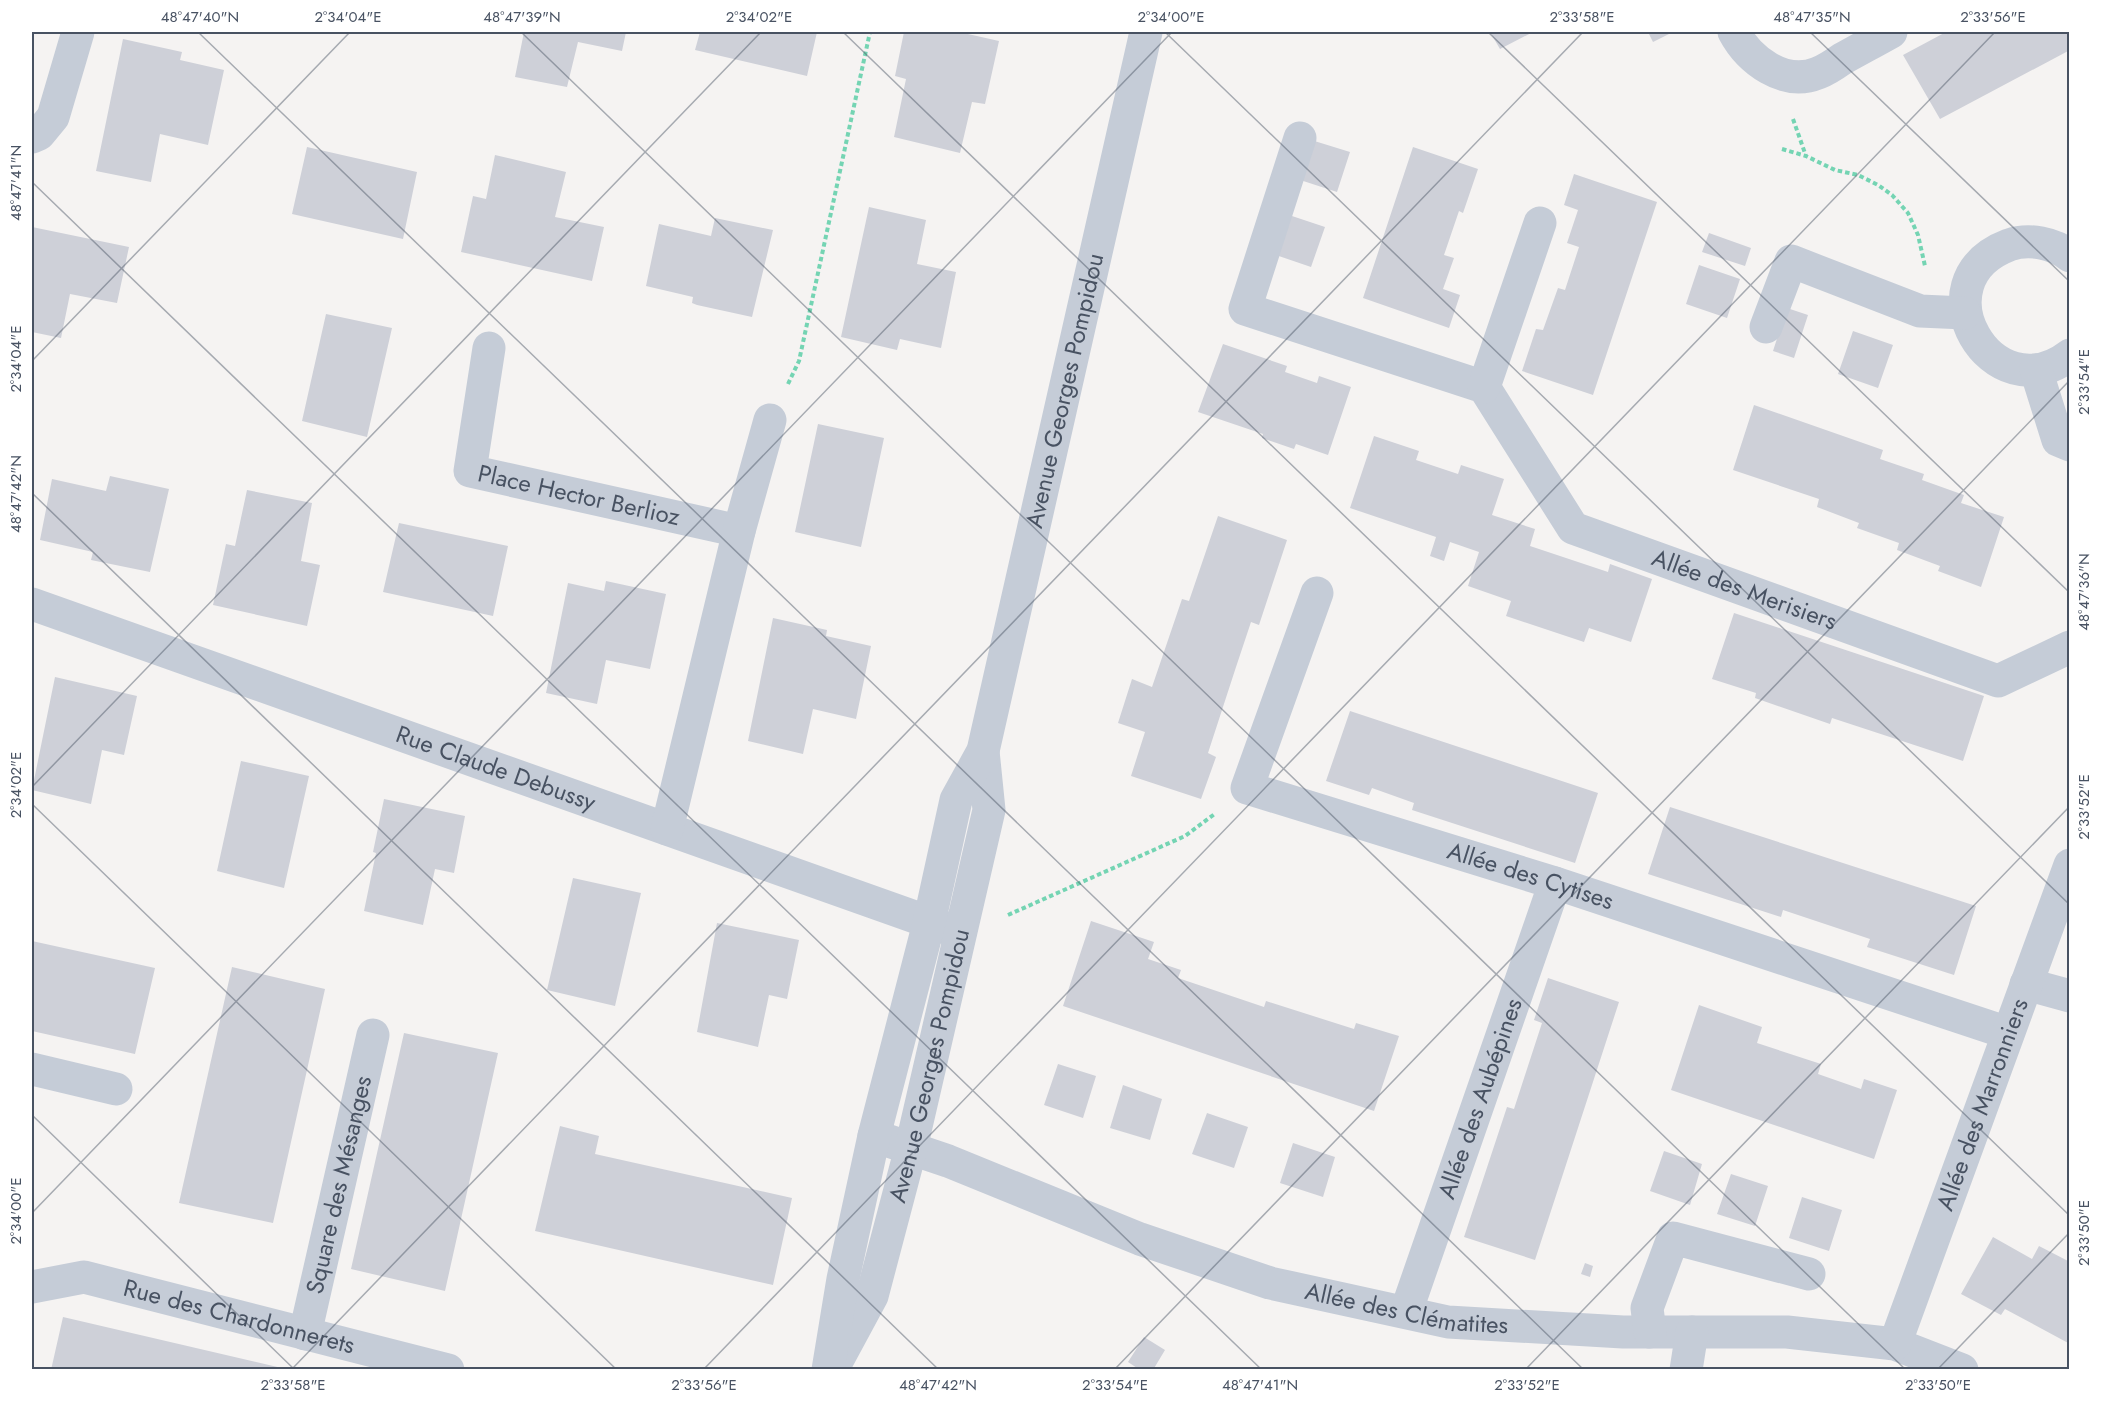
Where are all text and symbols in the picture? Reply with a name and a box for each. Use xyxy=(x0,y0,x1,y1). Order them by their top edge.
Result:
text: 48°47'40"N xyxy=(161,6,239,28)
text: 2°34'04"E xyxy=(315,6,381,28)
text: 48°47'39"N xyxy=(483,6,561,28)
text: 2°34'02"E xyxy=(726,6,792,28)
text: 2°34'00"E xyxy=(1137,6,1205,28)
text: 2°33'58"E xyxy=(1549,6,1615,28)
text: 48°47'35"N xyxy=(1773,6,1851,28)
text: 2°33'56"E xyxy=(1960,6,2026,28)
text: 48°47'41"N xyxy=(5,145,27,221)
street label: Avenue Georges Pompidou xyxy=(1016,250,1112,531)
text: 2°34'04"E xyxy=(5,326,27,392)
text: 2°33'54"E xyxy=(2073,349,2095,415)
text: 48°47'42"N xyxy=(5,455,27,533)
street label: Place Hector Berlioz xyxy=(475,455,683,534)
street label: Allée des Merisiers xyxy=(1647,540,1842,639)
text: 48°47'36"N xyxy=(2073,553,2095,631)
street label: Rue Claude Debussy xyxy=(391,716,601,820)
text: 2°34'02"E xyxy=(5,752,27,818)
text: 2°33'52"E xyxy=(2073,774,2095,840)
street label: Allée des Cytises xyxy=(1443,833,1618,918)
street label: Avenue Georges Pompidou xyxy=(879,925,978,1206)
street label: Allée des Aubépines xyxy=(1429,993,1531,1203)
street label: Allée des Marronniers xyxy=(1927,993,2037,1215)
street label: Square des Mésanges xyxy=(297,1072,380,1297)
text: 2°34'00"E xyxy=(5,1177,27,1245)
text: 2°33'50"E xyxy=(2073,1200,2095,1266)
street label: Rue des Chardonnerets xyxy=(120,1270,359,1362)
street label: Allée des Clématites xyxy=(1302,1273,1509,1342)
text: 2°33'58"E xyxy=(260,1374,326,1396)
text: 2°33'56"E xyxy=(671,1374,737,1396)
text: 48°47'42"N xyxy=(899,1374,977,1396)
text: 2°33'54"E xyxy=(1082,1374,1148,1396)
text: 48°47'41"N xyxy=(1222,1374,1298,1396)
text: 2°33'52"E xyxy=(1494,1374,1560,1396)
text: 2°33'50"E xyxy=(1905,1374,1971,1396)

